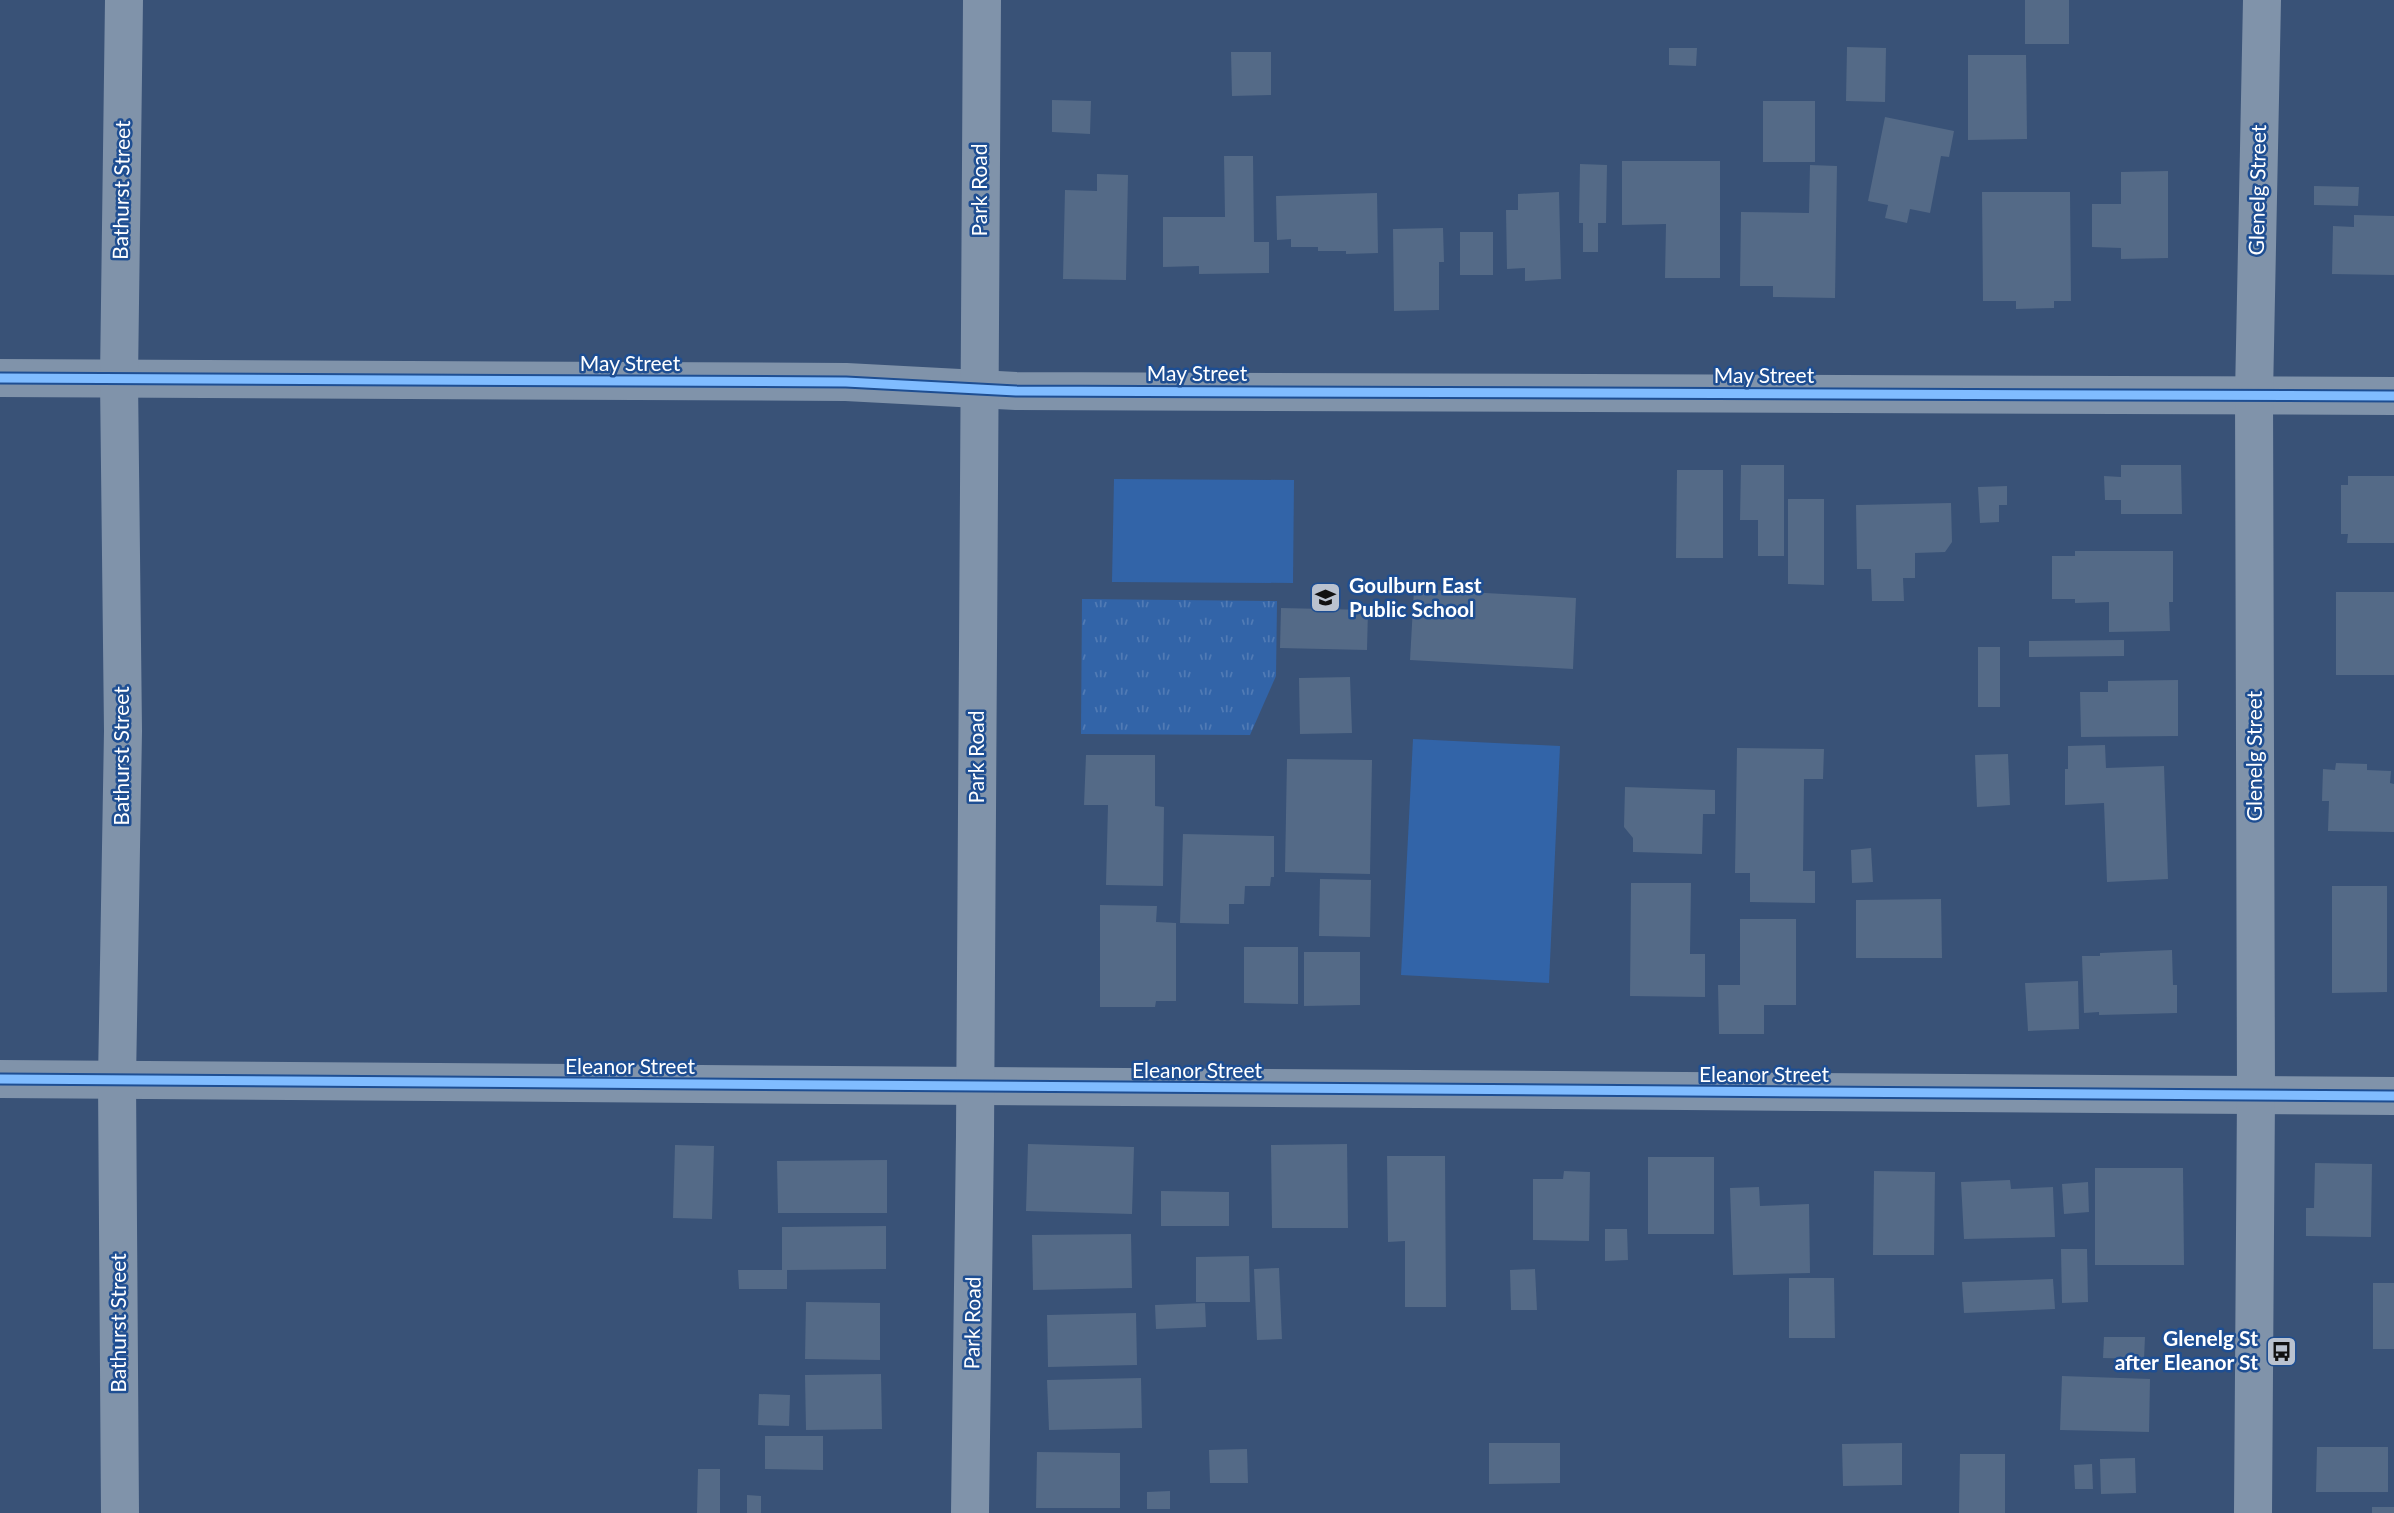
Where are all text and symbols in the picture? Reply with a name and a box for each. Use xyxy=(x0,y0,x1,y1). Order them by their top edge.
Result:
street label: Bathurst Street xyxy=(107,120,134,260)
street label: Glenelg Street xyxy=(2243,124,2270,256)
street label: Park Road xyxy=(966,144,991,236)
street label: May Street xyxy=(580,350,681,375)
street label: May Street xyxy=(1147,360,1248,385)
street label: May Street xyxy=(1714,362,1815,387)
place label: Goulburn East Public School xyxy=(1349,572,1482,621)
school or university icon: Goulburn East Public School xyxy=(1309,581,1343,615)
street label: Bathurst Street xyxy=(108,686,133,826)
street label: Glenelg Street xyxy=(2241,690,2266,821)
street label: Park Road xyxy=(963,711,988,803)
street label: Eleanor Street xyxy=(565,1053,695,1078)
street label: Eleanor Street xyxy=(1132,1057,1262,1082)
street label: Eleanor Street xyxy=(1699,1061,1829,1086)
street label: Bathurst Street xyxy=(105,1253,130,1393)
street label: Park Road xyxy=(958,1276,985,1370)
place label: Glenelg St after Eleanor St xyxy=(2115,1325,2258,1374)
bus stop icon: Glenelg St after Eleanor St xyxy=(2264,1334,2298,1368)

